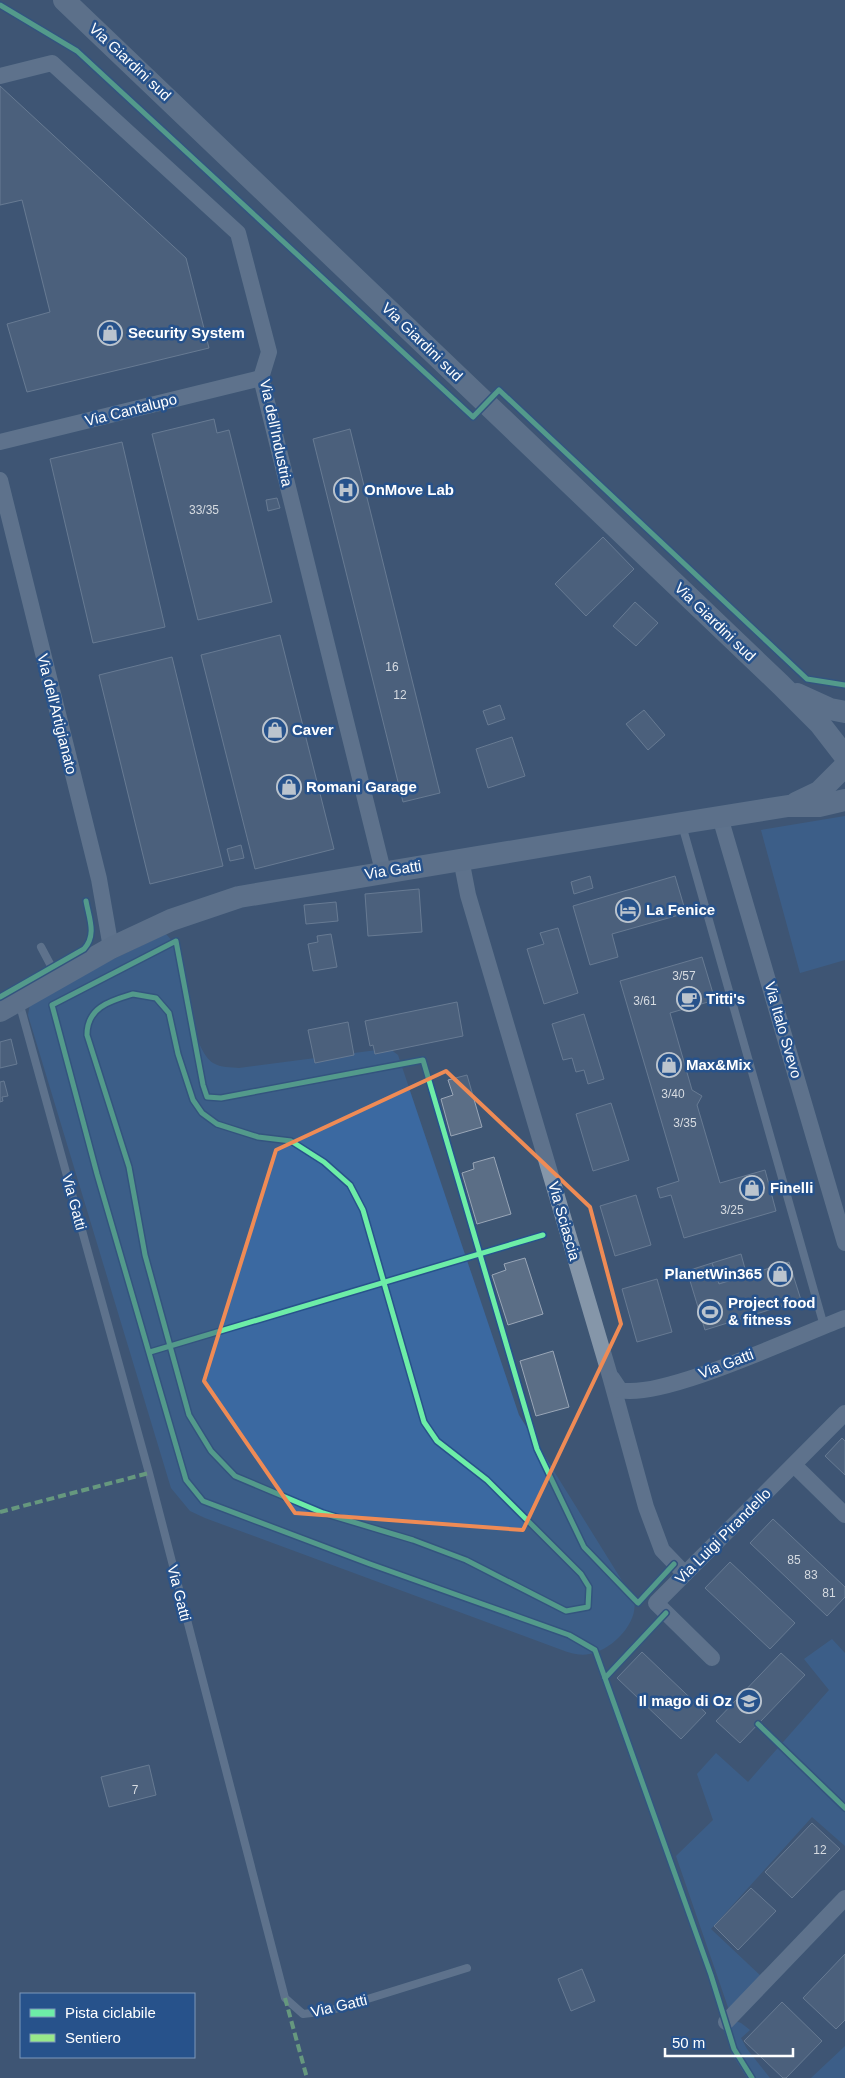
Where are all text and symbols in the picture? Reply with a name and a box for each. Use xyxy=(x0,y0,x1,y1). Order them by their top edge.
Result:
street label: Via Giardini sud xyxy=(86,19,175,104)
street label: Via Giardini sud xyxy=(378,299,466,384)
shop icon: Security System xyxy=(97,320,123,346)
place label: Security System xyxy=(128,324,245,341)
street label: Via dell'Industria xyxy=(257,378,296,489)
street label: Via Cantalupo xyxy=(83,390,179,429)
hospital icon: OnMove Lab xyxy=(333,477,359,503)
place label: OnMove Lab xyxy=(364,481,454,498)
house number: 33/35 xyxy=(189,503,219,517)
street label: Via Giardini sud xyxy=(671,579,759,664)
street label: Via dell'Artigianato xyxy=(34,652,81,776)
house number: 16 xyxy=(385,660,399,674)
house number: 12 xyxy=(393,688,407,702)
shop icon: Caver xyxy=(262,717,288,743)
place label: Caver xyxy=(292,721,334,738)
shop icon: Romani Garage xyxy=(276,774,302,800)
place label: Romani Garage xyxy=(306,778,417,795)
street label: Via Gatti xyxy=(363,857,423,882)
hotel icon: La Fenice xyxy=(615,897,641,923)
place label: La Fenice xyxy=(646,901,715,918)
house number: 3/57 xyxy=(672,969,696,983)
street label: Via Italo Svevo xyxy=(762,980,805,1080)
cafe icon: Titti's xyxy=(676,986,702,1012)
place label: Titti's xyxy=(706,990,745,1007)
house number: 3/61 xyxy=(633,994,657,1008)
shop icon: Max&Mix xyxy=(656,1052,682,1078)
place label: Max&Mix xyxy=(686,1056,752,1073)
house number: 3/40 xyxy=(661,1087,685,1101)
house number: 3/35 xyxy=(673,1116,697,1130)
street label: Via Gatti xyxy=(59,1172,90,1232)
shop icon: Finelli xyxy=(739,1175,765,1201)
street label: Via Sciascia xyxy=(545,1179,584,1263)
place label: Finelli xyxy=(770,1179,813,1196)
house number: 3/25 xyxy=(720,1203,744,1217)
shop icon: PlanetWin365 xyxy=(767,1261,793,1287)
place label: PlanetWin365 xyxy=(665,1265,762,1282)
place label: Project food & fitness xyxy=(728,1294,816,1328)
sports icon: Project food & fitness xyxy=(697,1299,723,1325)
street label: Via Gatti xyxy=(696,1345,756,1382)
street label: Via Luigi Pirandello xyxy=(671,1484,774,1587)
house number: 85 xyxy=(787,1553,801,1567)
street label: Via Gatti xyxy=(164,1563,195,1623)
house number: 83 xyxy=(804,1568,818,1582)
house number: 81 xyxy=(822,1586,836,1600)
school or university icon: Il mago di Oz xyxy=(736,1688,762,1714)
place label: Il mago di Oz xyxy=(639,1692,732,1709)
house number: 7 xyxy=(132,1783,139,1797)
house number: 12 xyxy=(813,1843,827,1857)
street label: Via Gatti xyxy=(309,1991,369,2020)
legend xyxy=(20,1993,195,2058)
text: Pista ciclabile xyxy=(65,2004,156,2021)
scale bar xyxy=(665,2026,792,2058)
text: Sentiero xyxy=(65,2029,121,2046)
text: 50 m xyxy=(672,2034,705,2051)

